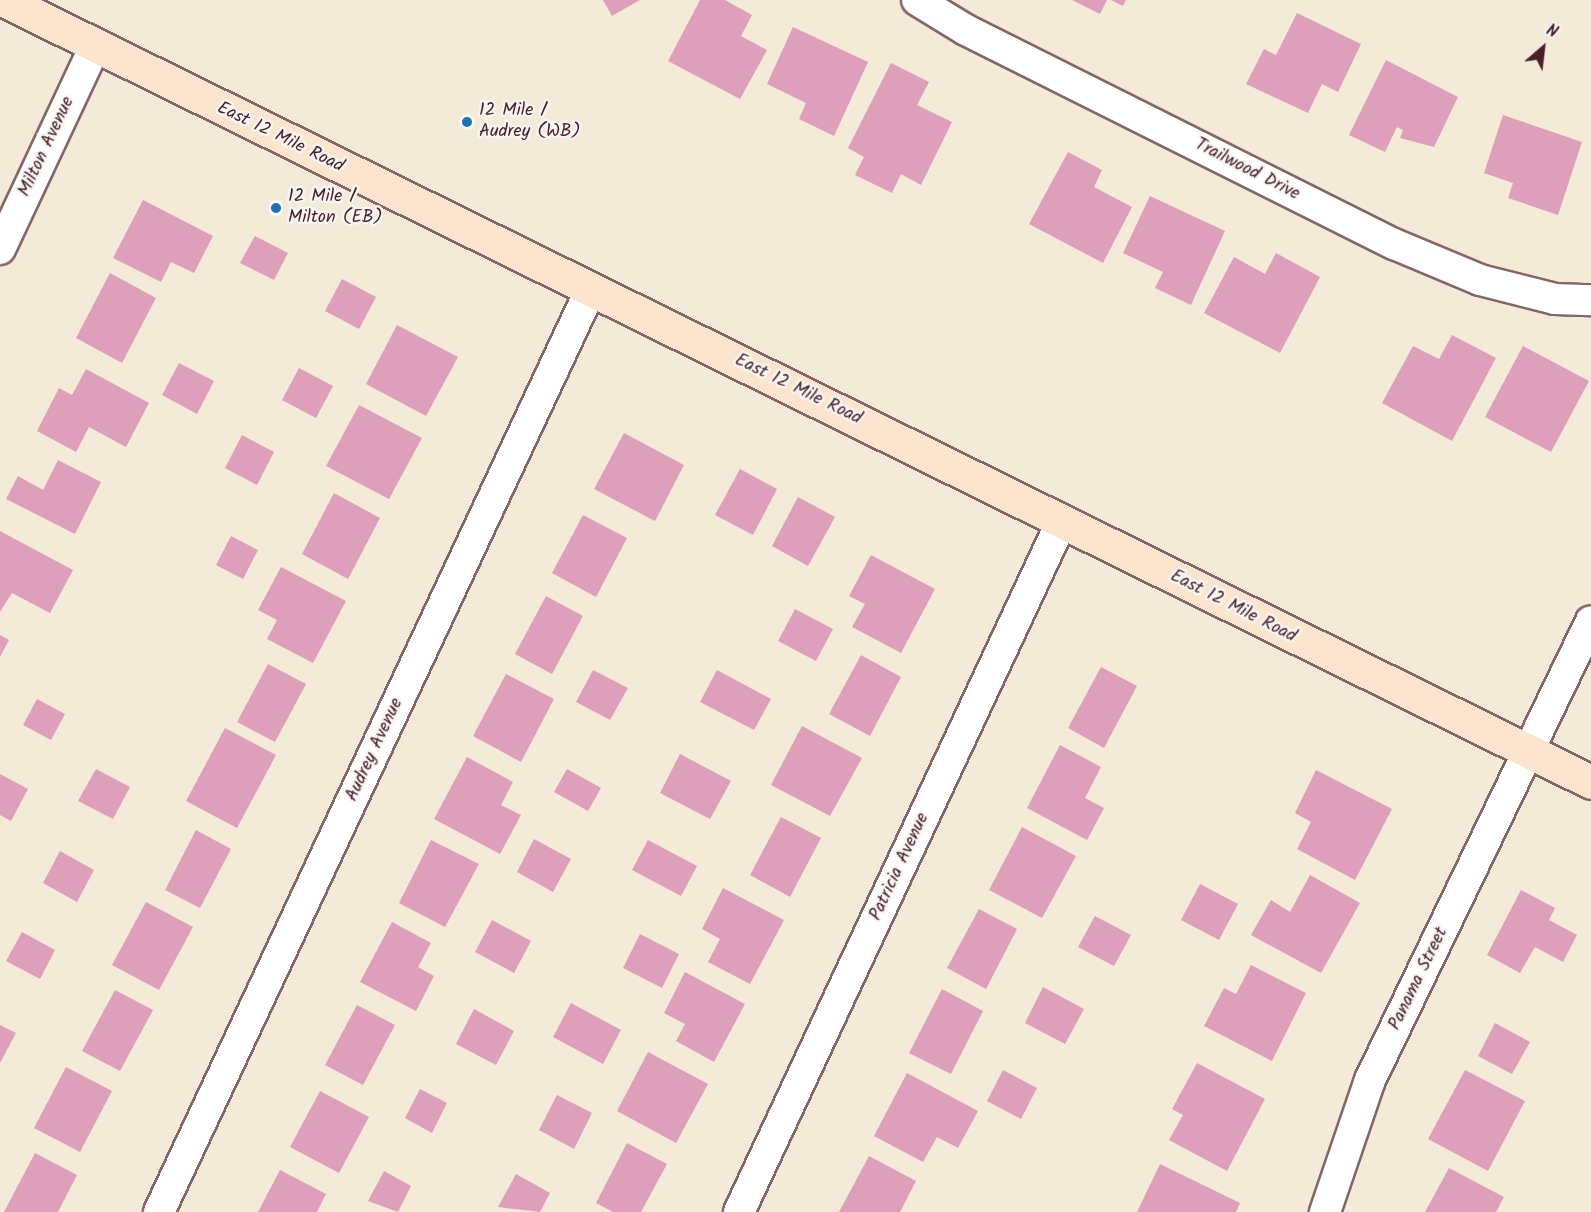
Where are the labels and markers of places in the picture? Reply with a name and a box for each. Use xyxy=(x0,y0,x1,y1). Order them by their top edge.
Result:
place label: 12 Mile / Audrey (WB) xyxy=(479,101,581,144)
marker: 12 Mile / Audrey (WB) xyxy=(460,115,474,129)
place label: 12 Mile / Milton (EB) xyxy=(288,187,383,230)
marker: 12 Mile / Milton (EB) xyxy=(269,201,283,215)

